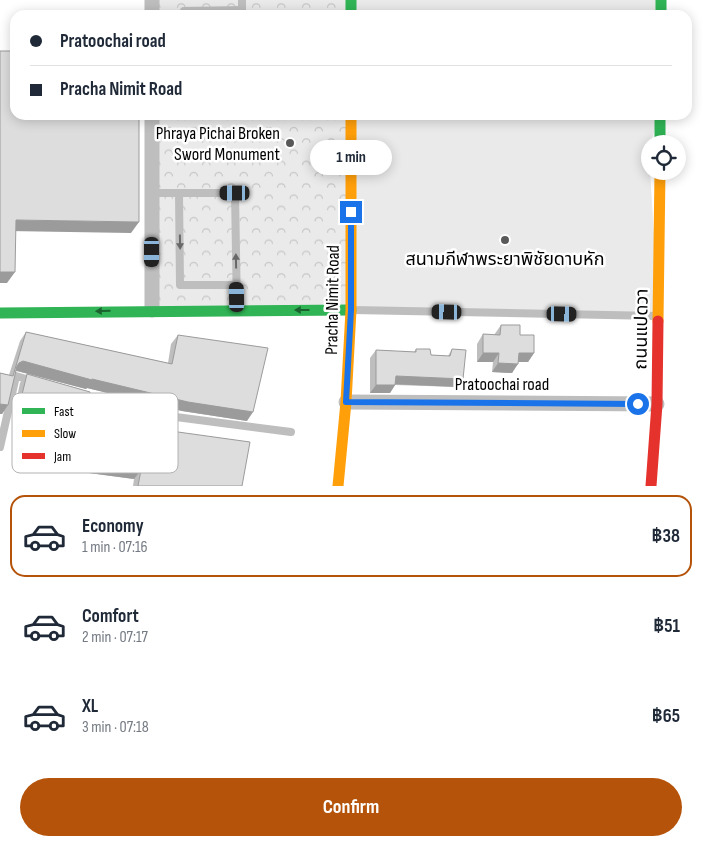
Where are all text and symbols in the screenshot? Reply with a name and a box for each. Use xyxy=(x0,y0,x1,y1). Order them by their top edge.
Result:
text: Pratoochai road xyxy=(60,30,166,53)
text: Pracha Nimit Road xyxy=(60,78,182,101)
place label: Phraya Pichai Broken Sword Monument xyxy=(156,123,281,165)
map controls xyxy=(641,135,686,180)
button: locate xyxy=(641,135,686,180)
marker: Phraya Pichai Broken Sword Monument xyxy=(284,137,296,149)
callout: 1 min xyxy=(310,140,392,174)
text: 1 min xyxy=(336,148,366,167)
car xyxy=(220,186,250,201)
route end xyxy=(340,201,362,223)
one-way arrow xyxy=(176,234,184,250)
marker: สนามกีฬาพระยาพิชัยดาบหัก xyxy=(499,234,511,246)
car xyxy=(144,237,159,267)
street label: Pracha Nimit Road xyxy=(321,245,344,355)
place label: สนามกีฬาพระยาพิชัยดาบหัก xyxy=(406,249,604,270)
one-way arrow xyxy=(232,253,240,269)
car xyxy=(229,282,244,312)
street label: ถนนแปดวา xyxy=(630,288,653,370)
car xyxy=(431,304,462,320)
one-way arrow xyxy=(294,306,310,314)
car xyxy=(546,306,577,322)
one-way arrow xyxy=(95,307,111,315)
street label: Pratoochai road xyxy=(455,374,549,395)
legend xyxy=(12,393,178,473)
route start xyxy=(627,393,649,415)
text: Fast xyxy=(54,403,74,420)
text: Slow xyxy=(54,425,76,442)
text: Jam xyxy=(53,448,71,465)
icon: car xyxy=(22,514,67,559)
text: Economy xyxy=(82,515,144,538)
text: ฿38 xyxy=(651,525,680,548)
text: 1 min · 07:16 xyxy=(82,538,148,557)
icon: car xyxy=(22,604,67,649)
text: Comfort xyxy=(82,605,139,628)
text: ฿51 xyxy=(653,615,680,638)
text: 2 min · 07:17 xyxy=(82,628,148,647)
icon: car xyxy=(22,694,67,739)
text: XL xyxy=(82,695,98,718)
text: ฿65 xyxy=(652,705,680,728)
text: 3 min · 07:18 xyxy=(82,718,149,737)
button: Confirm xyxy=(20,778,682,836)

